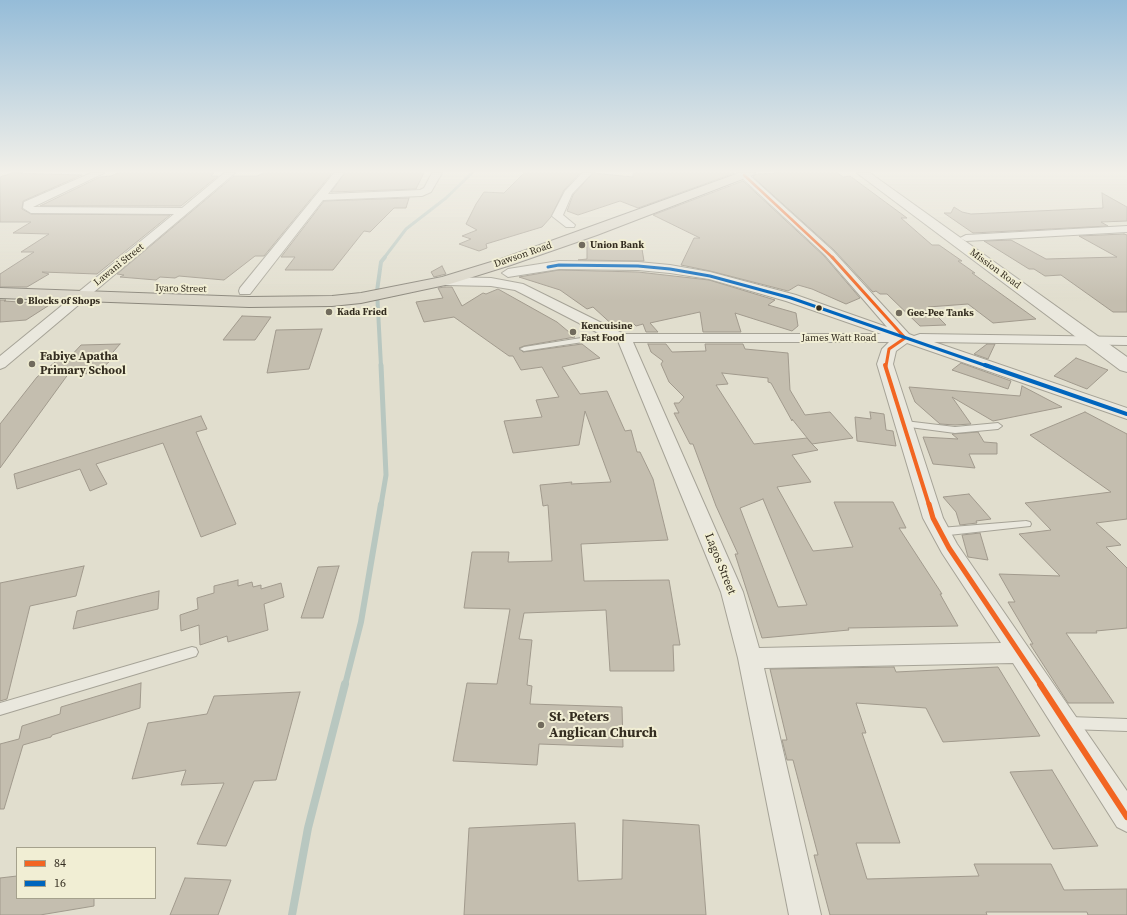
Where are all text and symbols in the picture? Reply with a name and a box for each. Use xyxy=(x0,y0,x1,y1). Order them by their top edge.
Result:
street label: Dawson Road xyxy=(492,239,554,271)
place label: Union Bank xyxy=(590,239,644,251)
marker: Union Bank xyxy=(577,240,587,250)
street label: Lawani Street xyxy=(92,241,146,289)
street label: Mission Road xyxy=(967,246,1023,292)
street label: Iyaro Street xyxy=(155,283,207,295)
place label: Blocks of Shops xyxy=(28,295,100,307)
marker: Blocks of Shops xyxy=(15,296,25,306)
unlabelled marker xyxy=(814,303,824,313)
place label: Kada Fried xyxy=(337,306,387,318)
marker: Kada Fried xyxy=(324,307,334,317)
place label: Gee-Pee Tanks xyxy=(907,307,974,319)
marker: Gee-Pee Tanks xyxy=(894,308,904,318)
place label: Kencuisine Fast Food xyxy=(581,320,632,344)
marker: Kencuisine Fast Food xyxy=(568,327,578,337)
street label: James Watt Road xyxy=(802,332,876,344)
place label: Fabiye Apatha Primary School xyxy=(40,350,126,378)
marker: Fabiye Apatha Primary School xyxy=(27,359,37,369)
street label: Lagos Street xyxy=(701,531,739,597)
place label: St. Peters Anglican Church xyxy=(549,709,657,742)
marker: St. Peters Anglican Church xyxy=(536,720,546,730)
legend xyxy=(16,847,156,899)
text: 84 xyxy=(54,855,66,871)
text: 16 xyxy=(54,875,66,891)

